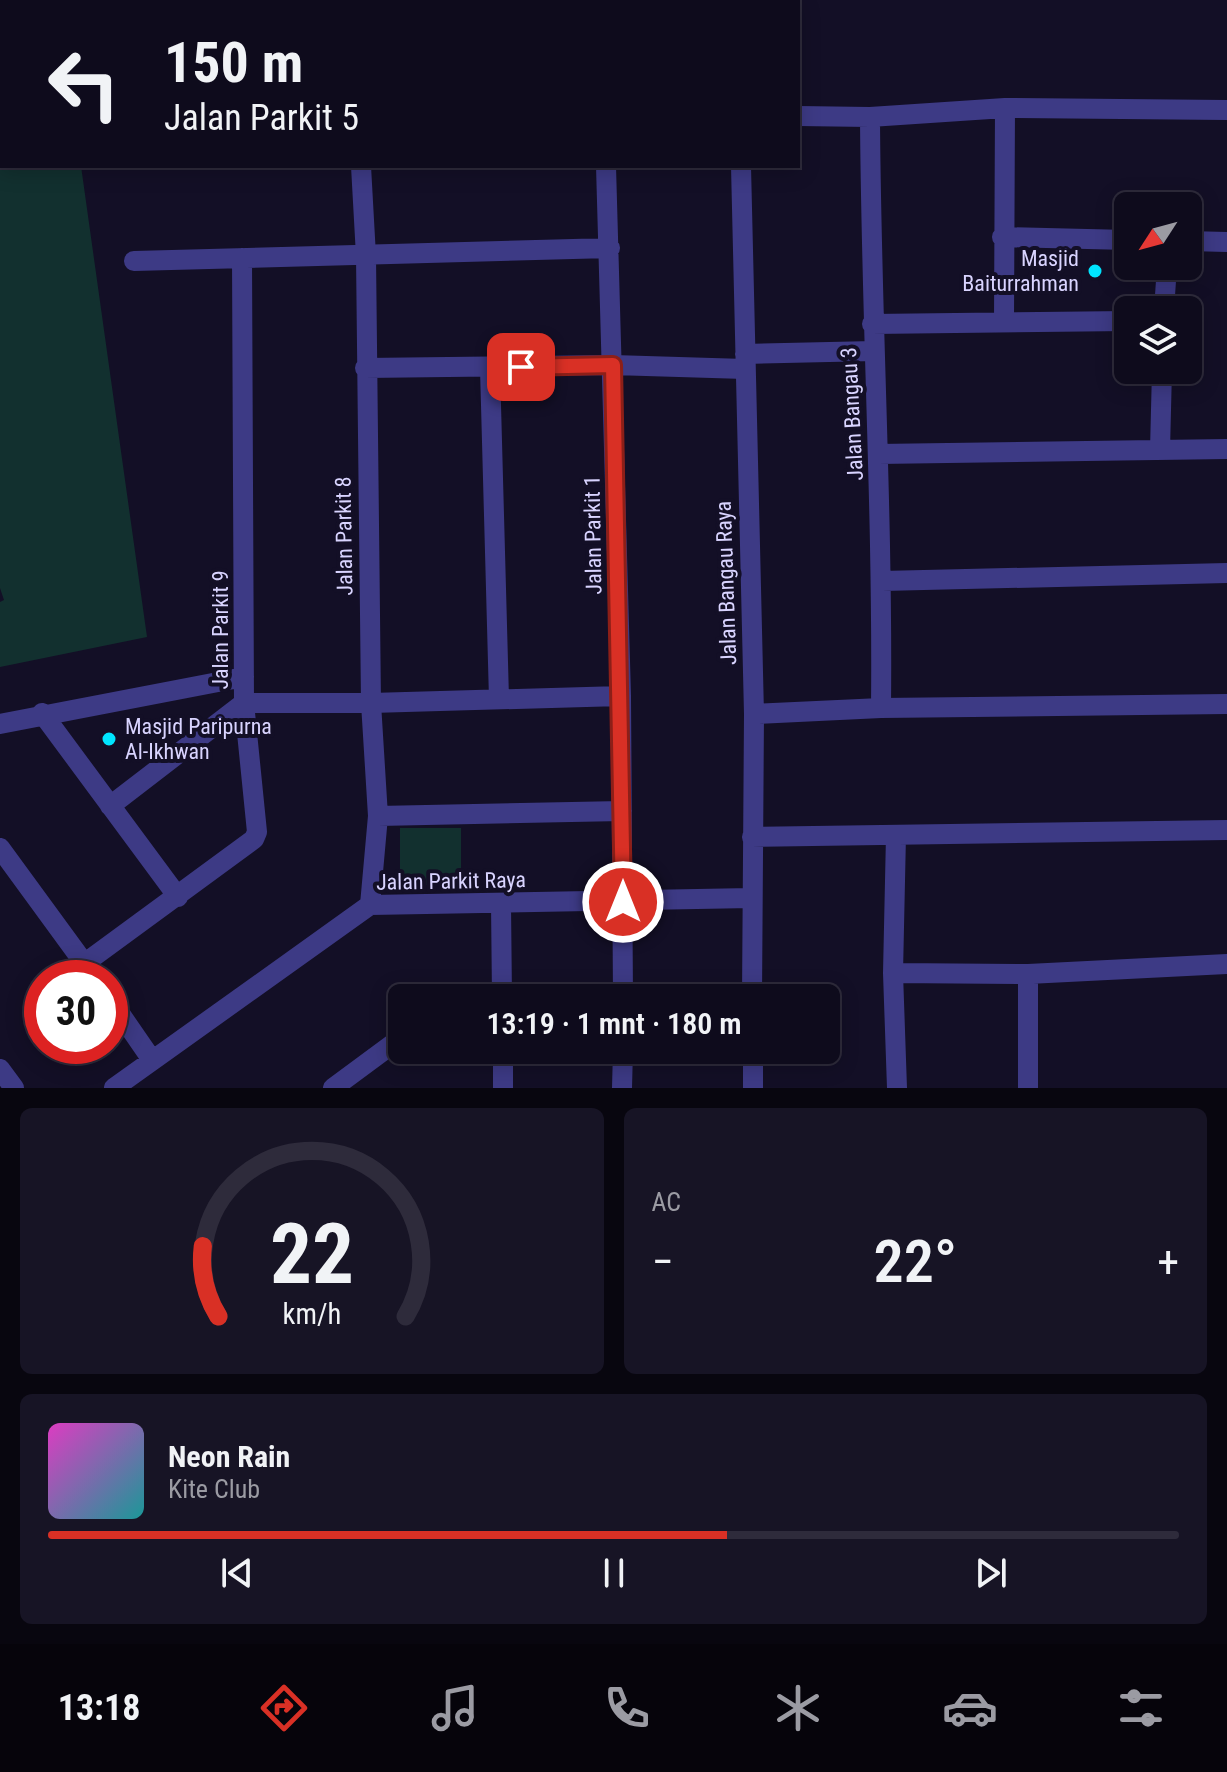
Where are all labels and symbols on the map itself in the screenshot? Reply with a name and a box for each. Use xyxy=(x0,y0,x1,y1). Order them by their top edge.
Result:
north arrow xyxy=(1114,192,1202,280)
place label: Masjid Baiturrahman xyxy=(962,246,1079,296)
marker: Masjid Baiturrahman xyxy=(1086,262,1104,280)
pin xyxy=(487,333,555,401)
street label: Jalan Bangau 3 xyxy=(836,347,868,481)
street label: Jalan Parkit 1 xyxy=(579,475,607,595)
street label: Jalan Parkit 8 xyxy=(330,476,358,596)
street label: Jalan Bangau Raya xyxy=(711,500,741,666)
street label: Jalan Parkit 9 xyxy=(208,570,233,690)
place label: Masjid Paripurna Al-Ikhwan xyxy=(125,714,272,764)
marker: Masjid Paripurna Al-Ikhwan xyxy=(100,730,118,748)
position arrow xyxy=(581,860,665,944)
street label: Jalan Parkit Raya xyxy=(376,867,526,895)
speed limit sign: 30 xyxy=(24,960,128,1064)

